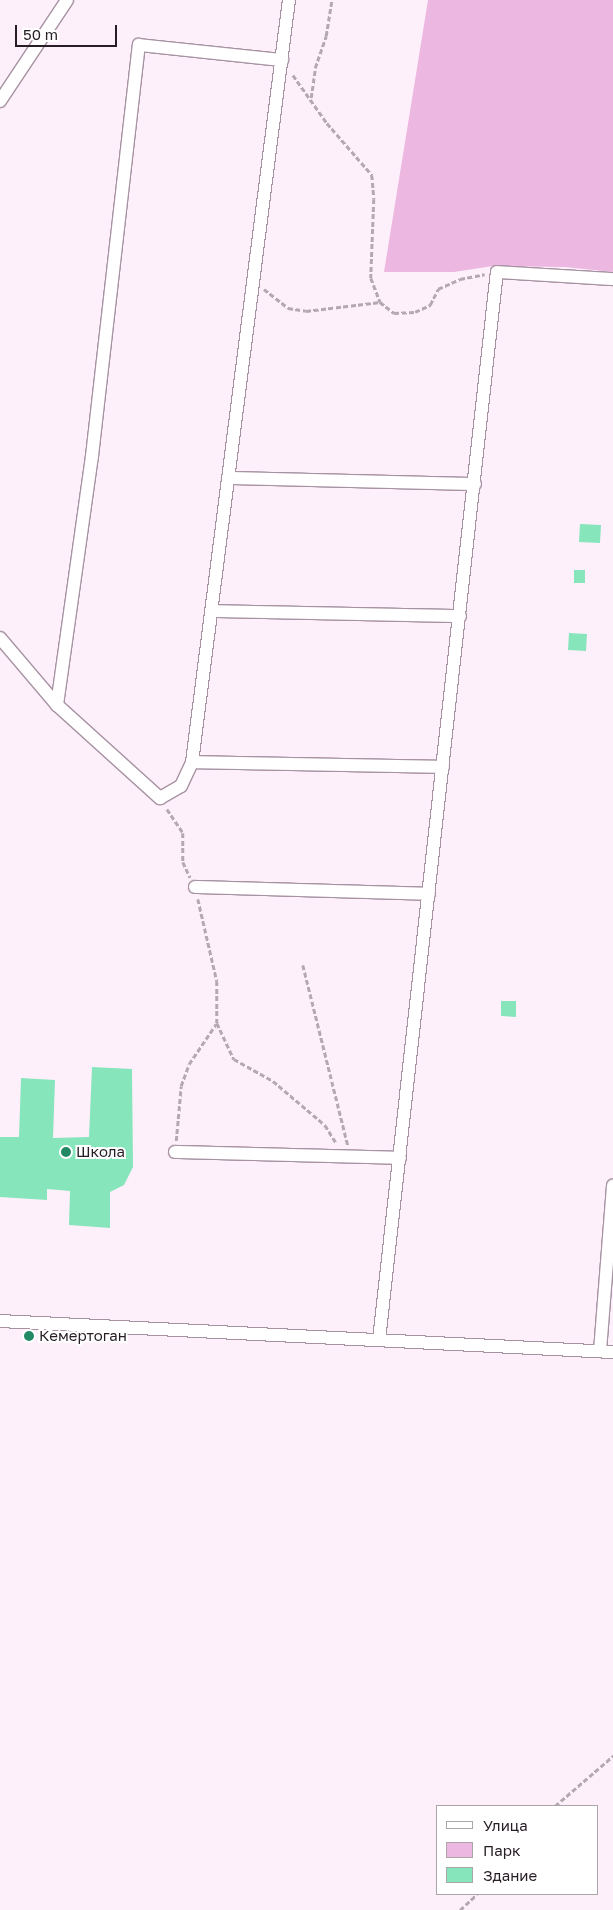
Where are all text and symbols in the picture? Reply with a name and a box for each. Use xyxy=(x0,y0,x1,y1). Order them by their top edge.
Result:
scale bar xyxy=(18,15,120,47)
text: 50 m xyxy=(23,25,58,43)
place label: Школа xyxy=(76,1143,125,1161)
marker: Школа xyxy=(60,1146,72,1158)
place label: Кемертоган xyxy=(39,1327,127,1345)
marker: Кемертоган xyxy=(23,1330,35,1342)
legend xyxy=(436,1805,598,1895)
text: Улица xyxy=(483,1816,528,1834)
text: Парк xyxy=(483,1841,521,1859)
text: Здание xyxy=(483,1866,537,1884)

